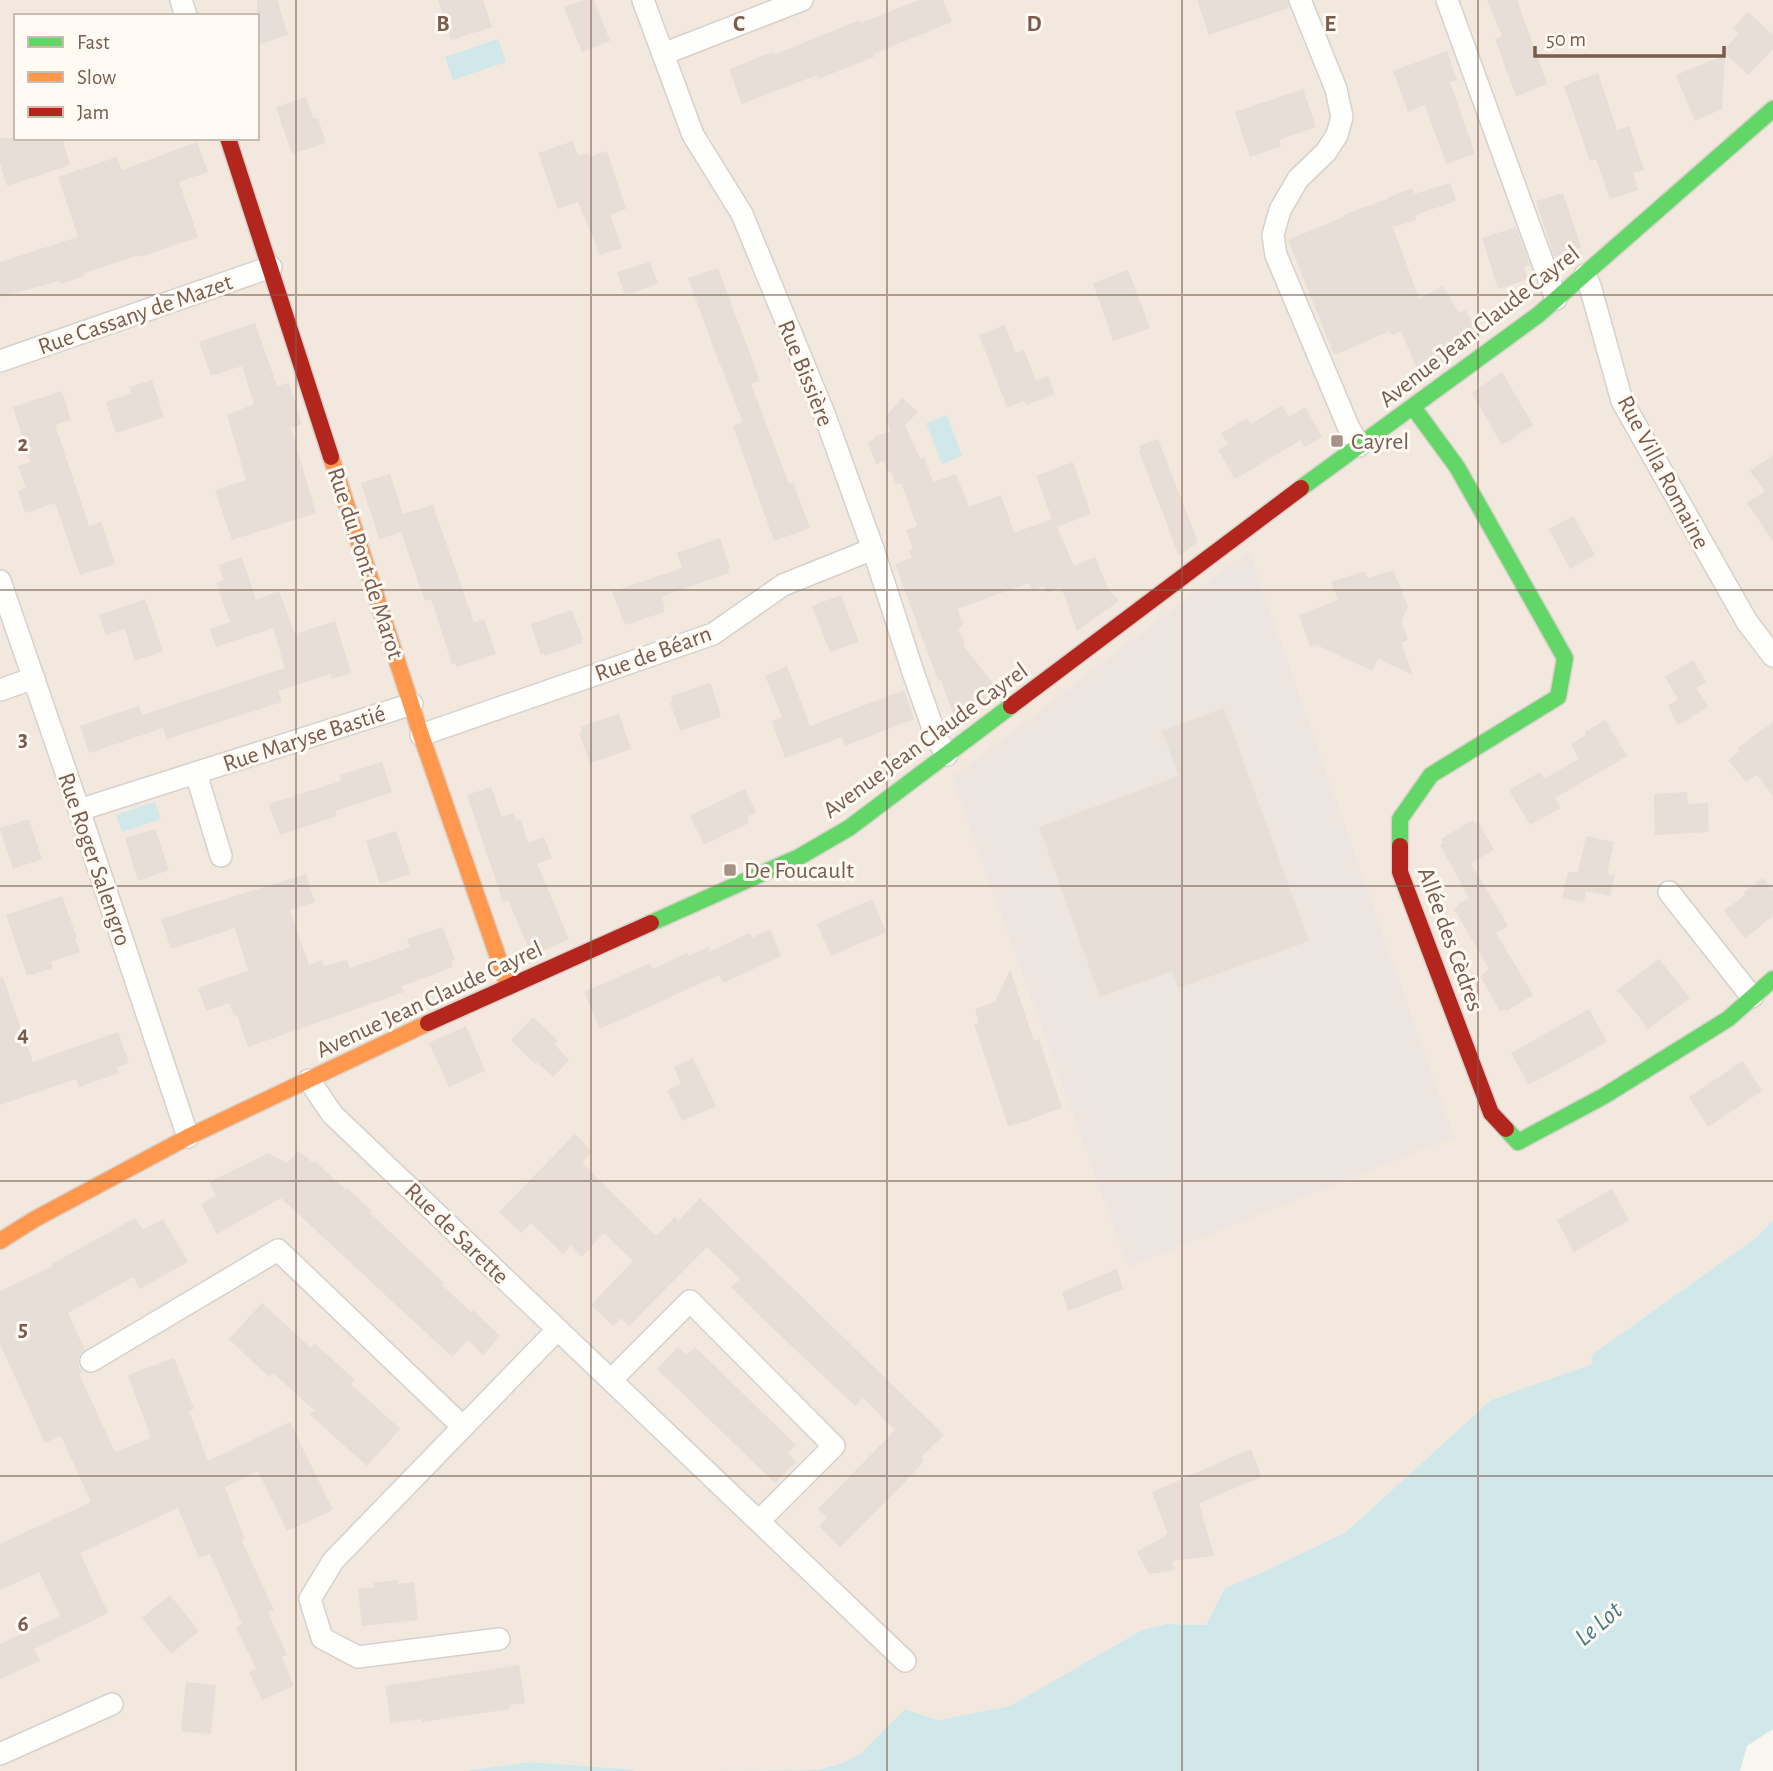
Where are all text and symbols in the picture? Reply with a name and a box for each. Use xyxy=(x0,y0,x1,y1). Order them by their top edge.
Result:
text: B xyxy=(436,13,450,36)
text: C xyxy=(733,13,745,36)
text: D xyxy=(1026,13,1042,36)
text: E xyxy=(1324,13,1336,36)
legend xyxy=(14,14,259,140)
scale bar xyxy=(1535,14,1724,58)
text: 50 m xyxy=(1546,29,1586,50)
text: Fast xyxy=(77,32,110,53)
text: Slow xyxy=(77,67,116,88)
text: Jam xyxy=(77,102,109,123)
street label: Avenue Jean Claude Cayrel xyxy=(1375,241,1584,412)
street label: Rue Cassany de Mazet xyxy=(35,270,236,359)
street label: Rue Bissière xyxy=(773,317,837,430)
street label: Rue Villa Romaine xyxy=(1613,392,1714,553)
place label: Cayrel xyxy=(1351,430,1409,454)
text: 2 xyxy=(18,433,29,456)
marker: Cayrel xyxy=(1329,433,1345,449)
street label: Rue du Pont de Marot xyxy=(323,465,407,662)
street label: Rue de Béarn xyxy=(592,622,715,686)
street label: Avenue Jean Claude Cayrel xyxy=(819,659,1032,823)
street label: Rue Maryse Bastié xyxy=(220,701,388,777)
text: 3 xyxy=(18,728,28,751)
street label: Rue Roger Salengro xyxy=(53,770,135,949)
place label: De Foucault xyxy=(744,859,854,883)
marker: De Foucault xyxy=(722,862,738,878)
street label: Allée des Cèdres xyxy=(1413,864,1487,1015)
street label: Avenue Jean Claude Cayrel xyxy=(313,937,546,1063)
text: 4 xyxy=(17,1023,29,1046)
street label: Rue de Sarette xyxy=(400,1179,513,1289)
text: 5 xyxy=(18,1318,28,1341)
water label: Le Lot xyxy=(1570,1597,1628,1651)
text: 6 xyxy=(17,1613,29,1636)

